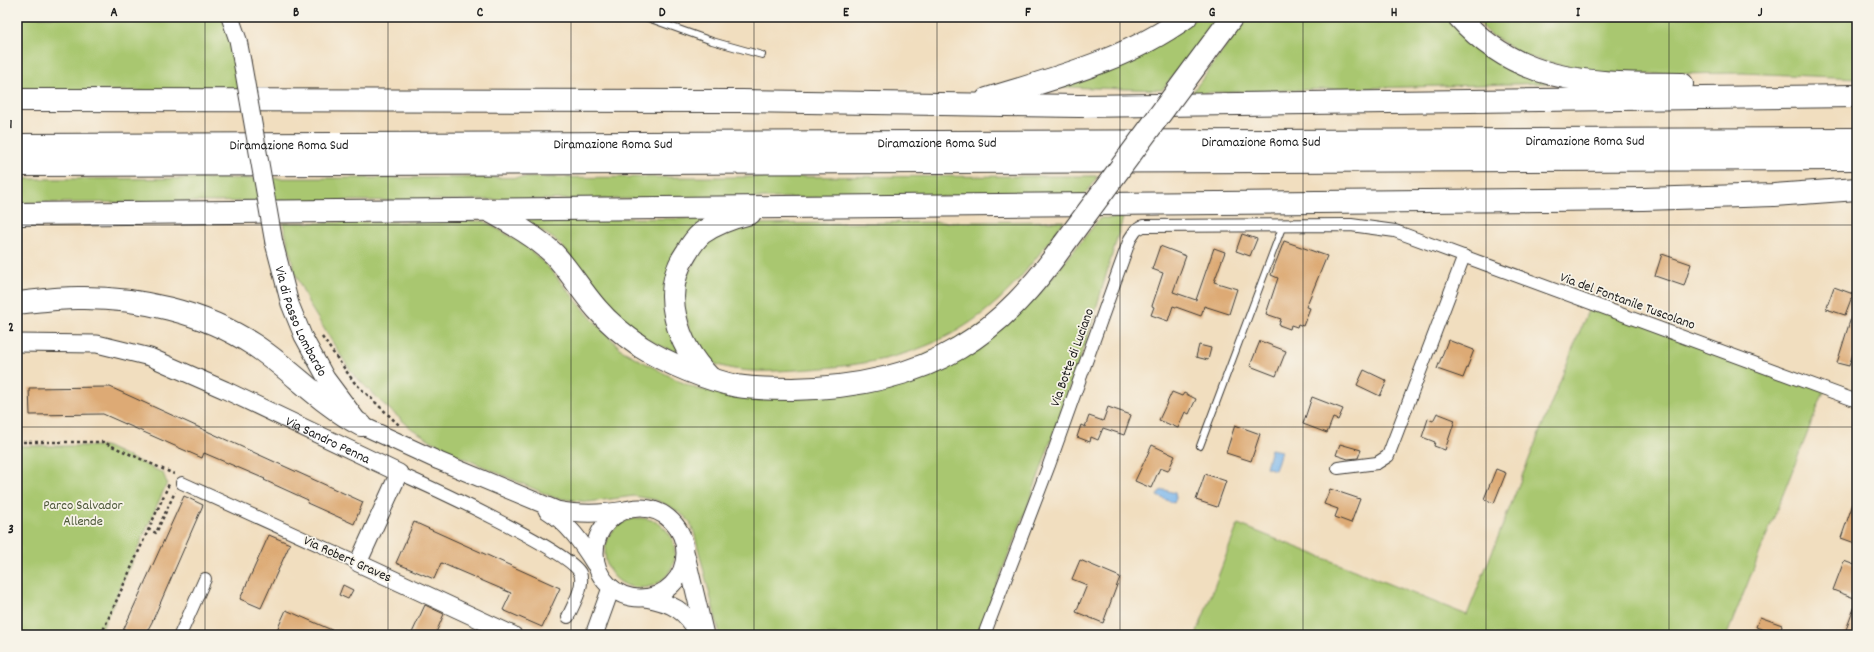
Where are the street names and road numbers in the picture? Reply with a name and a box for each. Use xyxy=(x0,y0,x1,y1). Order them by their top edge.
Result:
street label: Diramazione Roma Sud xyxy=(1525,132,1645,152)
street label: Diramazione Roma Sud xyxy=(1201,133,1321,153)
street label: Diramazione Roma Sud xyxy=(877,134,997,154)
street label: Diramazione Roma Sud xyxy=(553,135,673,155)
street label: Diramazione Roma Sud xyxy=(229,136,349,156)
street label: Via di Passo Lombardo xyxy=(268,264,331,381)
street label: Via del Fontanile Tuscolano xyxy=(1557,268,1698,336)
street label: Via Botte di Luciano xyxy=(1046,306,1100,410)
street label: Via Sandro Penna xyxy=(282,412,373,470)
street label: Via Robert Graves xyxy=(300,531,395,588)

